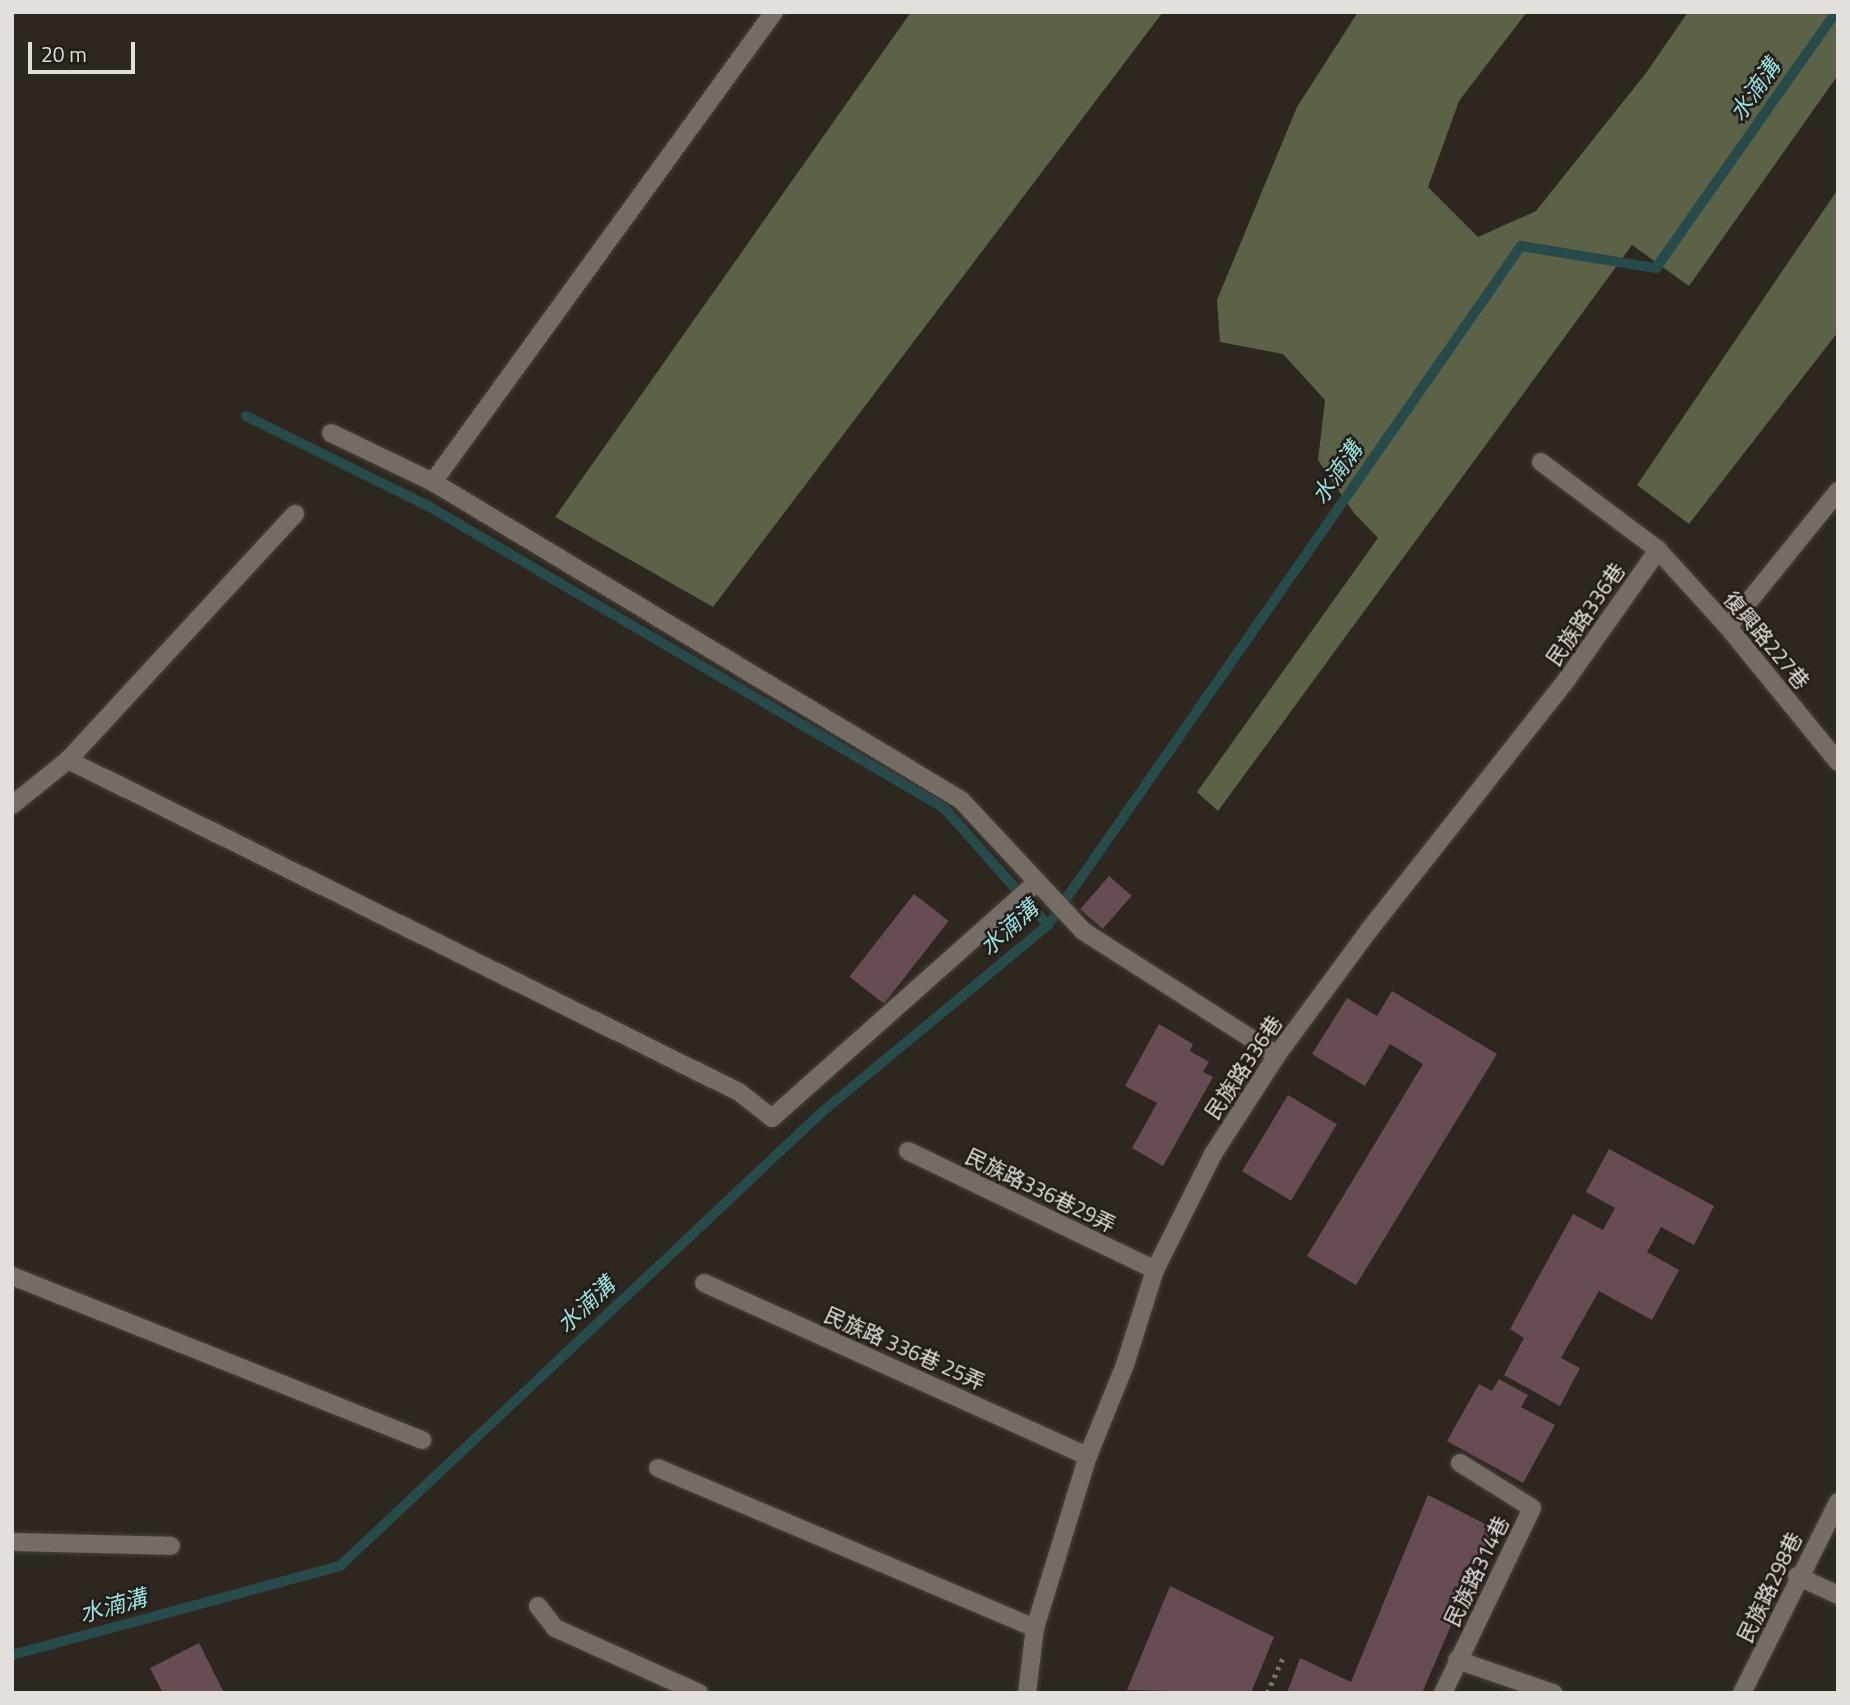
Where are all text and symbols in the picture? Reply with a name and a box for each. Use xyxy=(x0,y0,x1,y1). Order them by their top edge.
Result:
scale bar xyxy=(32,28,138,72)
text: 20 m xyxy=(41,38,87,70)
water label: 水湳溝 xyxy=(1724,54,1786,126)
water label: 水湳溝 xyxy=(1306,437,1368,509)
street label: 民族路336巷 xyxy=(1540,558,1630,670)
street label: 復興路227巷 xyxy=(1719,586,1815,694)
water label: 水湳溝 xyxy=(974,895,1044,961)
street label: 民族路336巷 xyxy=(1199,1011,1287,1123)
street label: 民族路336巷29弄 xyxy=(962,1143,1120,1237)
water label: 水湳溝 xyxy=(551,1271,621,1339)
street label: 民族路 336巷 25弄 xyxy=(821,1301,989,1395)
street label: 民族路314巷 xyxy=(1439,1512,1513,1630)
street label: 民族路298巷 xyxy=(1732,1528,1806,1646)
water label: 水湳溝 xyxy=(76,1584,150,1628)

